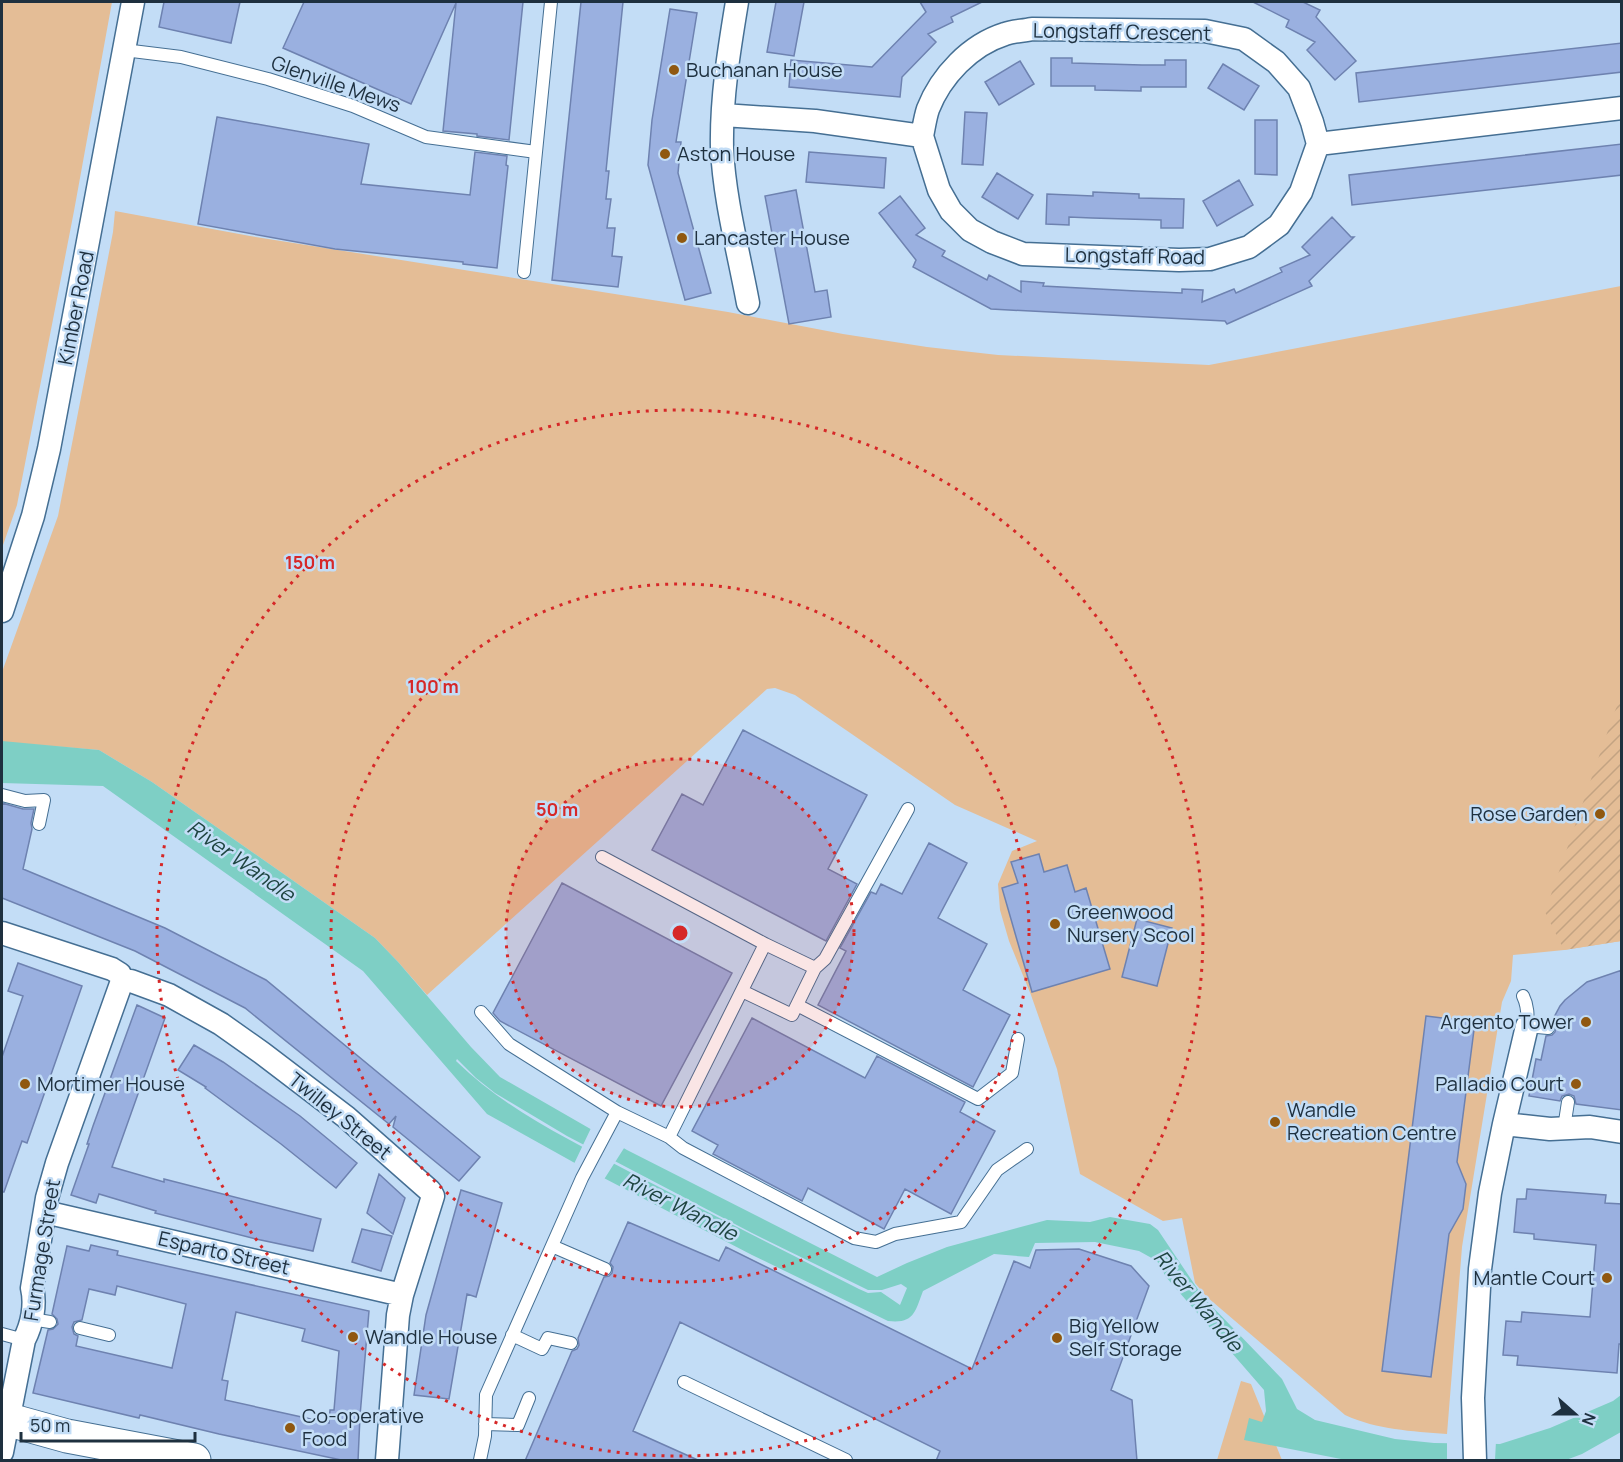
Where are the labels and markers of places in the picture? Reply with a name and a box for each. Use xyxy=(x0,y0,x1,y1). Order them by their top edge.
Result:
place label: Buchanan House xyxy=(686,56,843,83)
marker: Buchanan House xyxy=(667,63,681,77)
place label: Aston House xyxy=(677,140,795,167)
marker: Aston House xyxy=(658,147,672,161)
place label: Lancaster House xyxy=(694,224,850,251)
marker: Lancaster House xyxy=(675,231,689,245)
place label: Rose Garden xyxy=(1470,800,1588,827)
marker: Rose Garden xyxy=(1593,807,1607,821)
place label: Greenwood Nursery Scool xyxy=(1067,898,1195,948)
marker: Greenwood Nursery Scool xyxy=(1048,917,1062,931)
centre of rings xyxy=(670,923,690,943)
place label: Argento Tower xyxy=(1440,1008,1574,1035)
marker: Argento Tower xyxy=(1579,1015,1593,1029)
place label: Mortimer House xyxy=(37,1070,185,1097)
place label: Palladio Court xyxy=(1435,1070,1564,1097)
marker: Mortimer House xyxy=(18,1077,32,1091)
marker: Palladio Court xyxy=(1569,1077,1583,1091)
place label: Wandle Recreation Centre xyxy=(1287,1096,1457,1146)
marker: Wandle Recreation Centre xyxy=(1268,1115,1282,1129)
place label: Mantle Court xyxy=(1474,1264,1595,1291)
marker: Mantle Court xyxy=(1600,1271,1614,1285)
place label: Big Yellow Self Storage xyxy=(1069,1312,1182,1362)
place label: Wandle House xyxy=(365,1323,498,1350)
marker: Wandle House xyxy=(346,1330,360,1344)
marker: Big Yellow Self Storage xyxy=(1050,1331,1064,1345)
place label: Co-operative Food xyxy=(302,1402,424,1452)
marker: Co-operative Food xyxy=(283,1421,297,1435)

